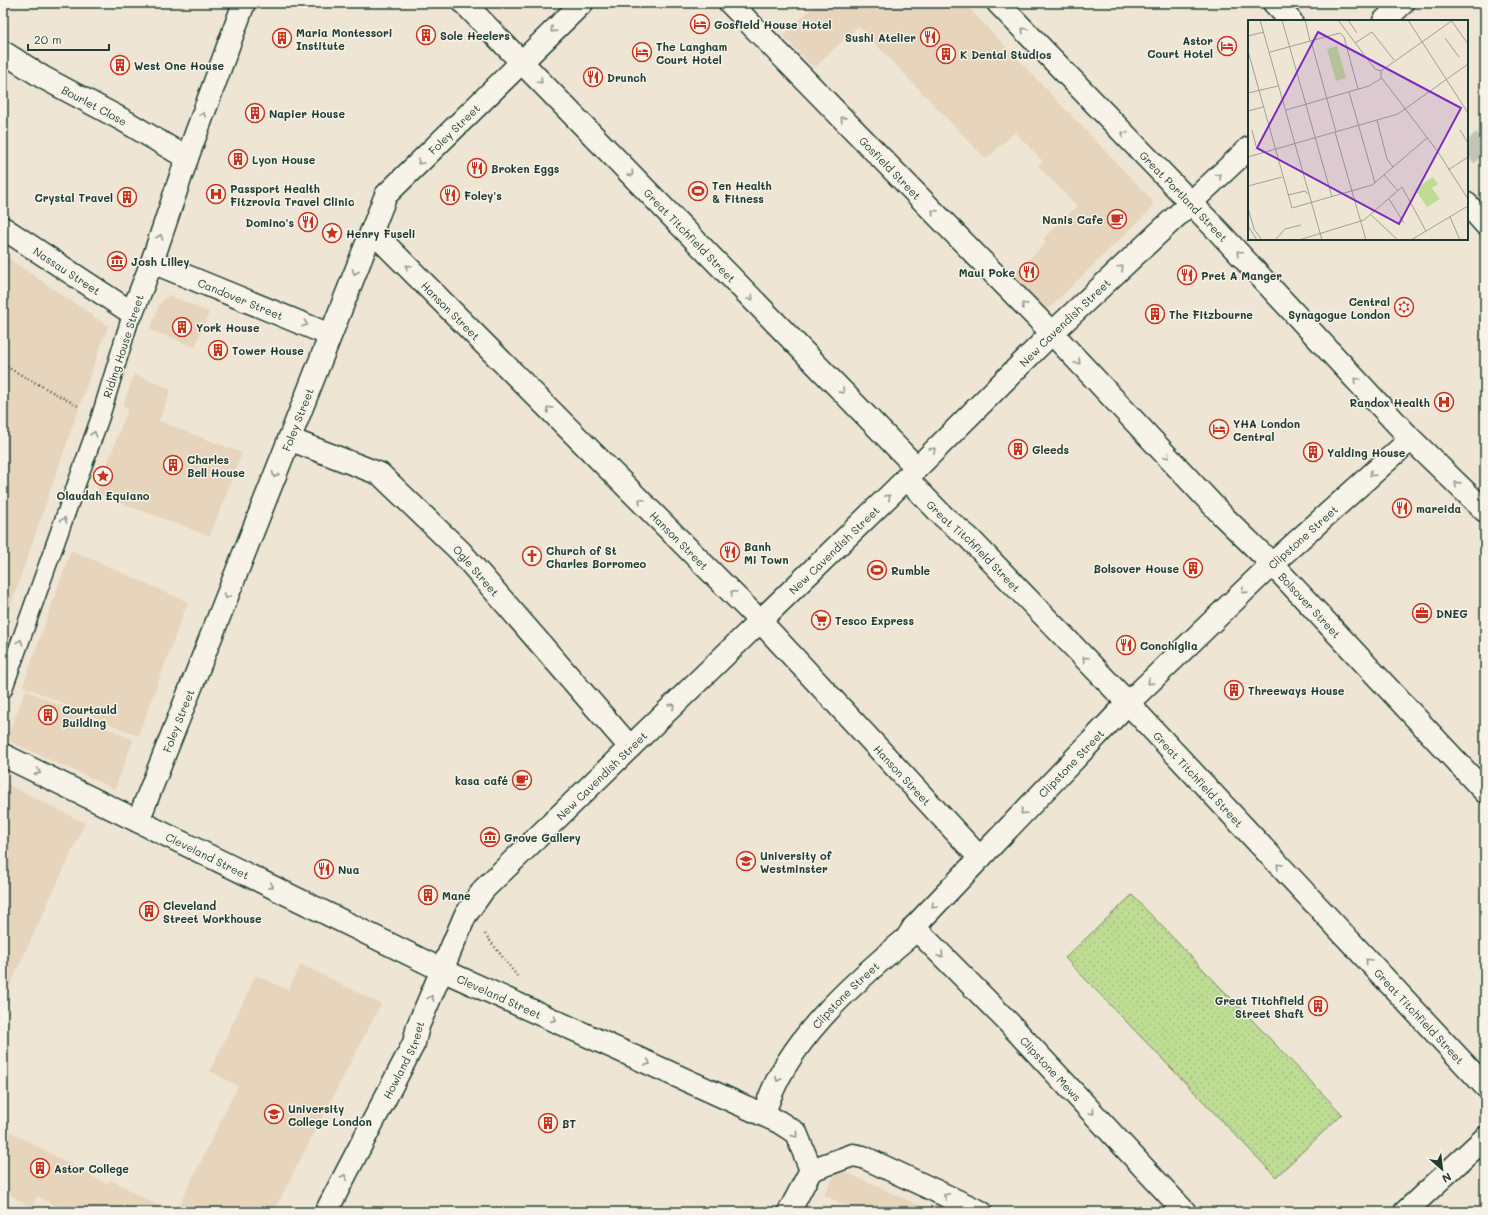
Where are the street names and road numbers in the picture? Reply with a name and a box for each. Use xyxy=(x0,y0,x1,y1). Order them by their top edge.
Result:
street label: Bourlet Close xyxy=(59,81,131,129)
street label: Foley Street xyxy=(425,100,483,157)
street label: Gosfield Street xyxy=(856,133,925,203)
street label: Great Portland Street xyxy=(1137,147,1231,245)
street label: Great Titchfield Street xyxy=(641,185,739,285)
street label: Nassau Street xyxy=(31,243,104,298)
street label: Candover Street xyxy=(196,274,286,323)
street label: New Cavendish Street xyxy=(1016,275,1113,369)
street label: Hanson Street xyxy=(418,278,484,343)
street label: Riding House Street xyxy=(99,292,147,400)
street label: Foley Street xyxy=(278,386,316,453)
street label: Great Titchfield Street xyxy=(924,497,1024,595)
street label: Clipstone Street xyxy=(1264,501,1341,572)
street label: New Cavendish Street xyxy=(785,502,882,597)
street label: Hanson Street xyxy=(647,507,712,573)
street label: Ogle Street xyxy=(450,541,503,599)
street label: Bolsover Street xyxy=(1276,569,1345,641)
street label: Foley Street xyxy=(159,687,197,754)
street label: Clipstone Street xyxy=(1035,725,1107,800)
street label: New Cavendish Street xyxy=(553,728,650,823)
street label: Great Titchfield Street xyxy=(1150,728,1247,830)
street label: Hanson Street xyxy=(871,741,935,808)
street label: Cleveland Street xyxy=(163,828,252,882)
street label: Clipstone Street xyxy=(808,958,882,1031)
street label: Great Titchfield Street xyxy=(1371,965,1468,1067)
street label: Cleveland Street xyxy=(455,970,544,1022)
street label: Howland Street xyxy=(379,1018,427,1101)
street label: Clipstone Mews xyxy=(1017,1033,1085,1104)

